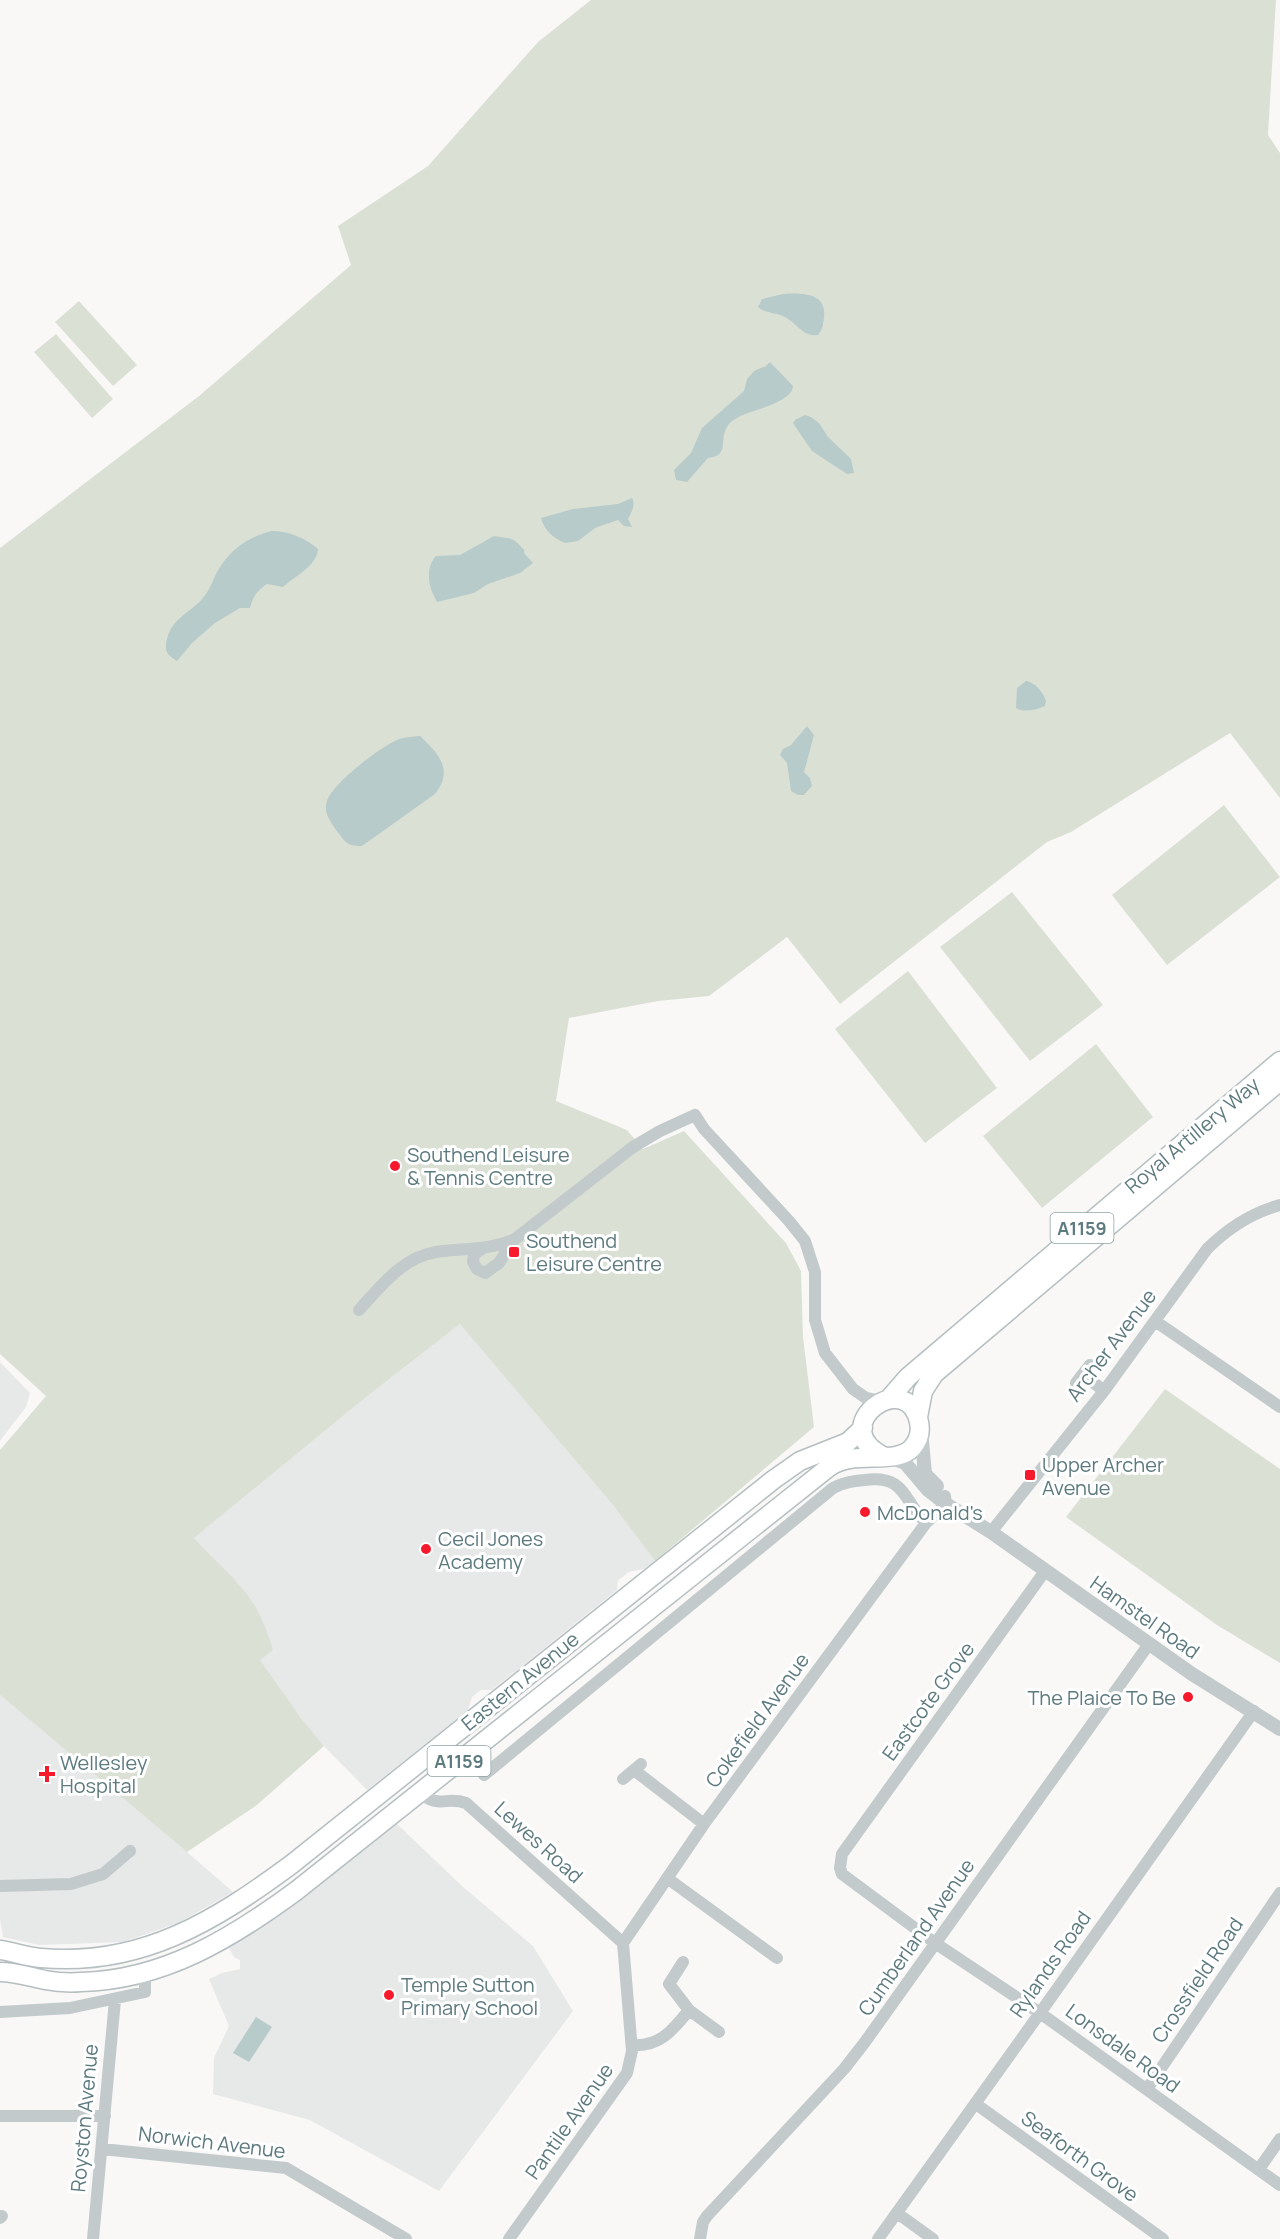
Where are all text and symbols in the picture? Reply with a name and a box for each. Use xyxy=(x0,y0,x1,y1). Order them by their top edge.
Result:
street label: Royal Artillery Way xyxy=(1119,1070,1265,1199)
place label: Southend Leisure & Tennis Centre xyxy=(407,1141,570,1191)
marker: Southend Leisure & Tennis Centre xyxy=(388,1159,402,1173)
road number: A1159 xyxy=(1050,1213,1114,1243)
place label: Southend Leisure Centre xyxy=(526,1227,662,1277)
marker: Southend Leisure Centre xyxy=(507,1245,521,1259)
street label: Archer Avenue xyxy=(1060,1283,1162,1407)
place label: Upper Archer Avenue xyxy=(1042,1451,1164,1501)
marker: Upper Archer Avenue xyxy=(1023,1468,1037,1482)
place label: McDonald's xyxy=(877,1499,983,1526)
marker: McDonald's xyxy=(858,1505,872,1519)
place label: Cecil Jones Academy xyxy=(438,1525,543,1575)
marker: Cecil Jones Academy xyxy=(419,1542,433,1556)
street label: Hamstel Road xyxy=(1085,1569,1205,1665)
street label: Eastern Avenue xyxy=(456,1625,584,1737)
street label: Eastcote Grove xyxy=(876,1636,980,1766)
street label: Cokefield Avenue xyxy=(699,1647,815,1793)
place label: The Plaice To Be xyxy=(1027,1684,1176,1711)
marker: The Plaice To Be xyxy=(1181,1690,1195,1704)
road number: A1159 xyxy=(428,1746,490,1776)
place label: Wellesley Hospital xyxy=(60,1749,148,1799)
marker: Wellesley Hospital xyxy=(38,1765,56,1783)
street label: Lewes Road xyxy=(489,1795,589,1889)
street label: Cumberland Avenue xyxy=(852,1853,980,2021)
street label: Rylands Road xyxy=(1003,1905,1097,2023)
street label: Crossfield Road xyxy=(1145,1912,1249,2048)
place label: Temple Sutton Primary School xyxy=(401,1971,538,2021)
marker: Temple Sutton Primary School xyxy=(382,1988,396,2002)
street label: Lonsdale Road xyxy=(1060,1997,1186,2099)
street label: Royston Avenue xyxy=(64,2043,104,2193)
street label: Pantile Avenue xyxy=(519,2058,619,2184)
street label: Seaforth Grove xyxy=(1016,2104,1144,2208)
street label: Norwich Avenue xyxy=(137,2120,287,2164)

